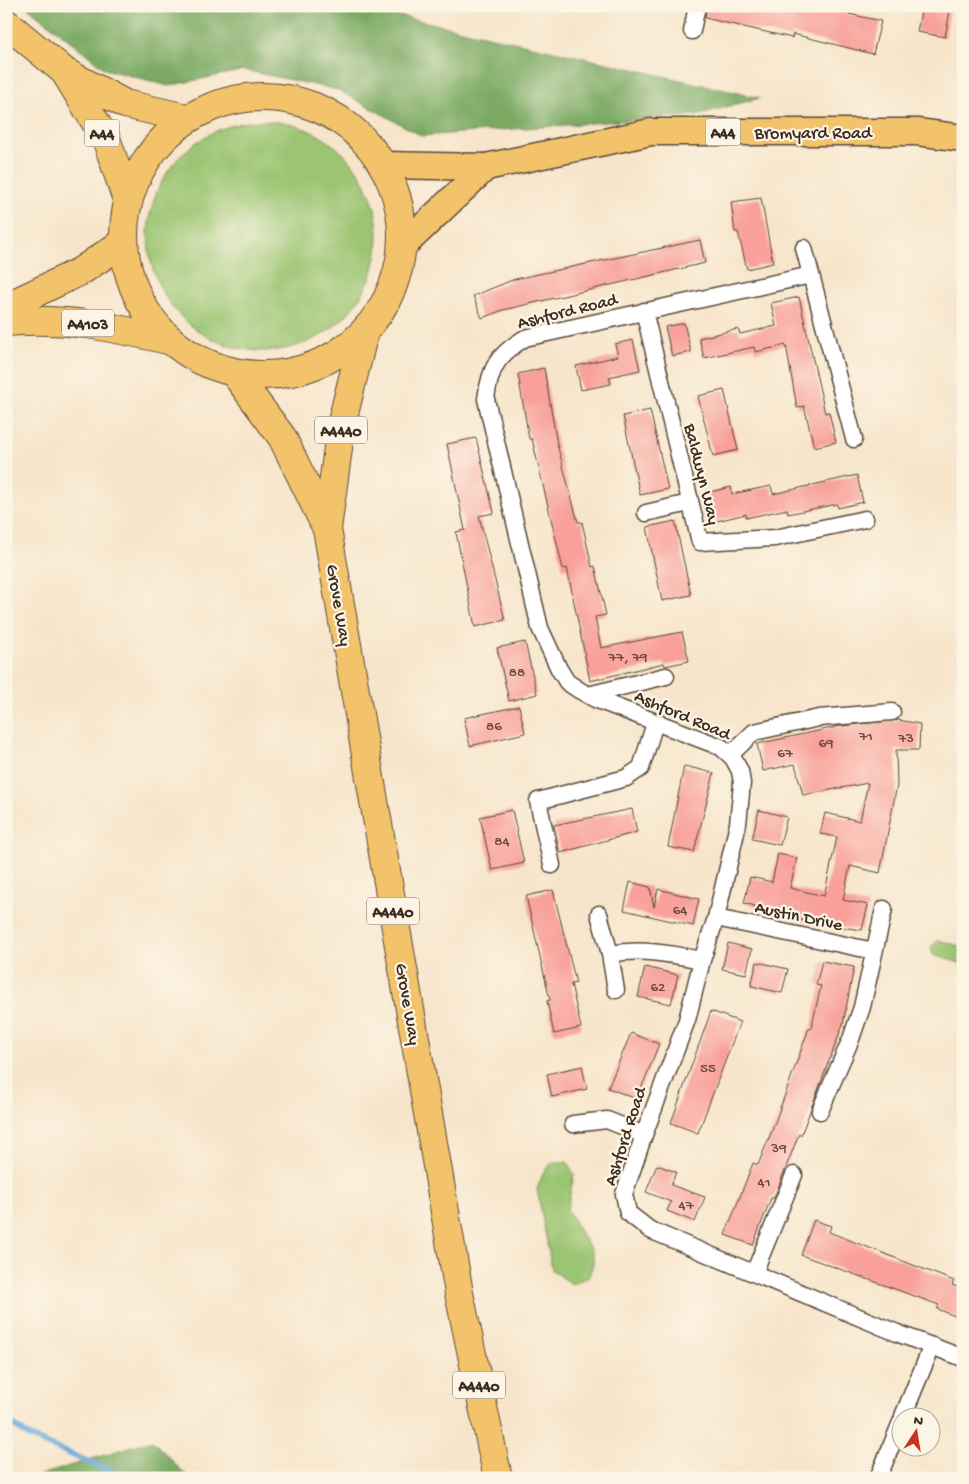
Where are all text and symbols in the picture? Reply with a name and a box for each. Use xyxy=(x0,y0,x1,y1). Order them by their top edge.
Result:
road number: A44 xyxy=(706,118,740,146)
road number: A44 xyxy=(84,120,120,146)
street label: Bromyard Road xyxy=(753,124,873,145)
street label: Ashford Road xyxy=(515,290,621,335)
road number: A4103 xyxy=(62,309,114,336)
road number: A4440 xyxy=(315,416,367,444)
street label: Baldwyn Way xyxy=(678,421,723,527)
street label: Grove Way xyxy=(320,563,355,648)
house number: 77, 79 xyxy=(607,649,648,667)
house number: 88 xyxy=(509,664,525,682)
street label: Ashford Road xyxy=(631,687,735,747)
house number: 86 xyxy=(486,718,502,736)
house number: 71 xyxy=(858,728,873,746)
house number: 73 xyxy=(897,730,914,748)
house number: 69 xyxy=(818,735,834,753)
house number: 67 xyxy=(777,745,794,763)
house number: 84 xyxy=(494,833,510,851)
road number: A4440 xyxy=(367,898,419,924)
street label: Austin Drive xyxy=(753,898,845,937)
house number: 64 xyxy=(673,902,687,920)
street label: Grove Way xyxy=(389,962,424,1047)
house number: 62 xyxy=(651,979,665,997)
house number: 55 xyxy=(700,1060,716,1078)
street label: Ashford Road xyxy=(601,1084,653,1189)
house number: 39 xyxy=(770,1140,787,1158)
house number: 41 xyxy=(757,1174,771,1192)
house number: 47 xyxy=(679,1197,695,1215)
road number: A4440 xyxy=(453,1372,505,1398)
north arrow xyxy=(892,1406,942,1456)
text: N xyxy=(912,1412,924,1431)

